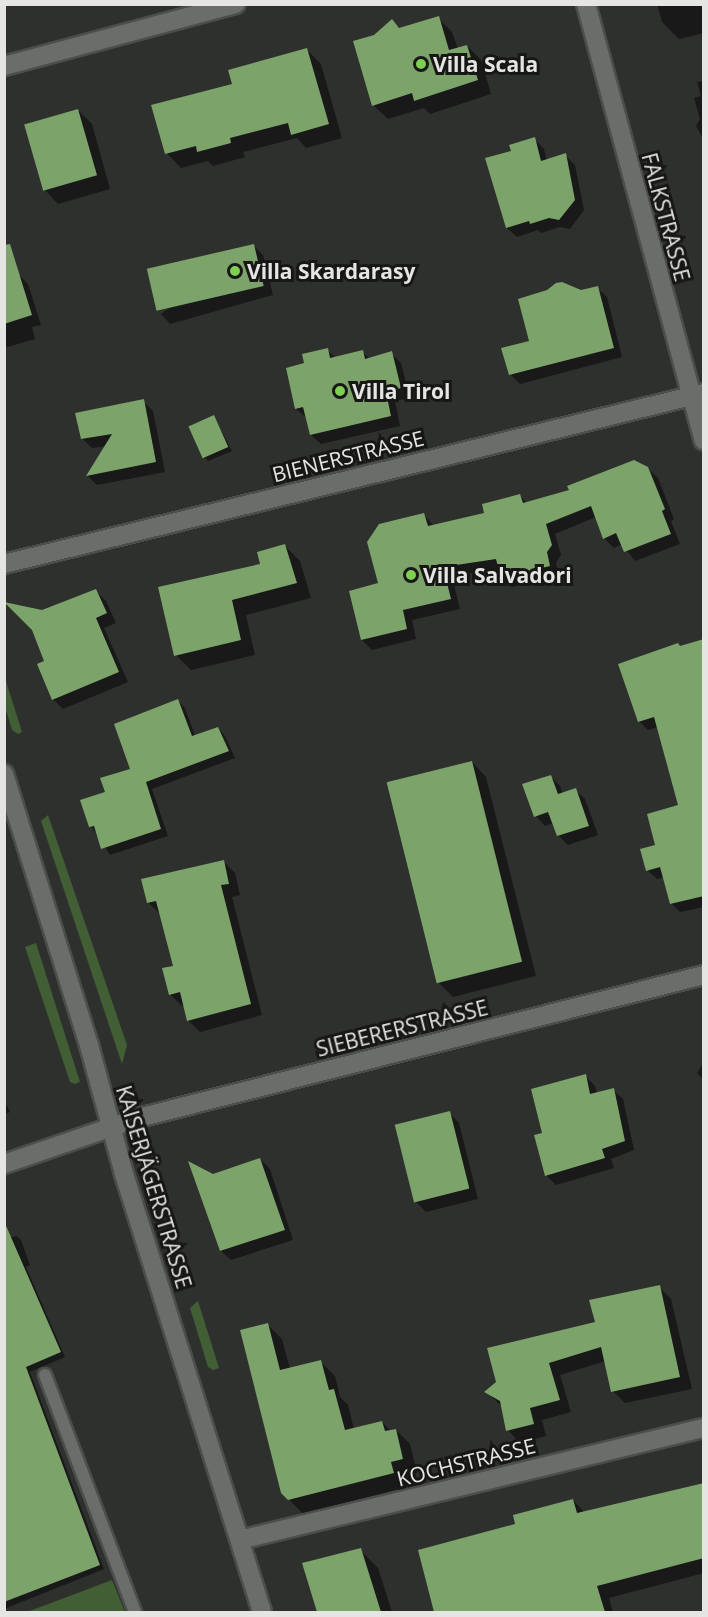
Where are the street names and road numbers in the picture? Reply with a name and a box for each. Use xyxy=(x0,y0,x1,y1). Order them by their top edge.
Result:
street label: FALKSTRASSE xyxy=(637,150,695,284)
street label: BIENERSTRASSE xyxy=(269,425,427,487)
street label: SIEBERERSTRASSE xyxy=(314,994,490,1062)
street label: KAISERJÄGERSTRASSE xyxy=(111,1082,197,1292)
street label: KOCHSTRASSE xyxy=(394,1433,538,1491)

